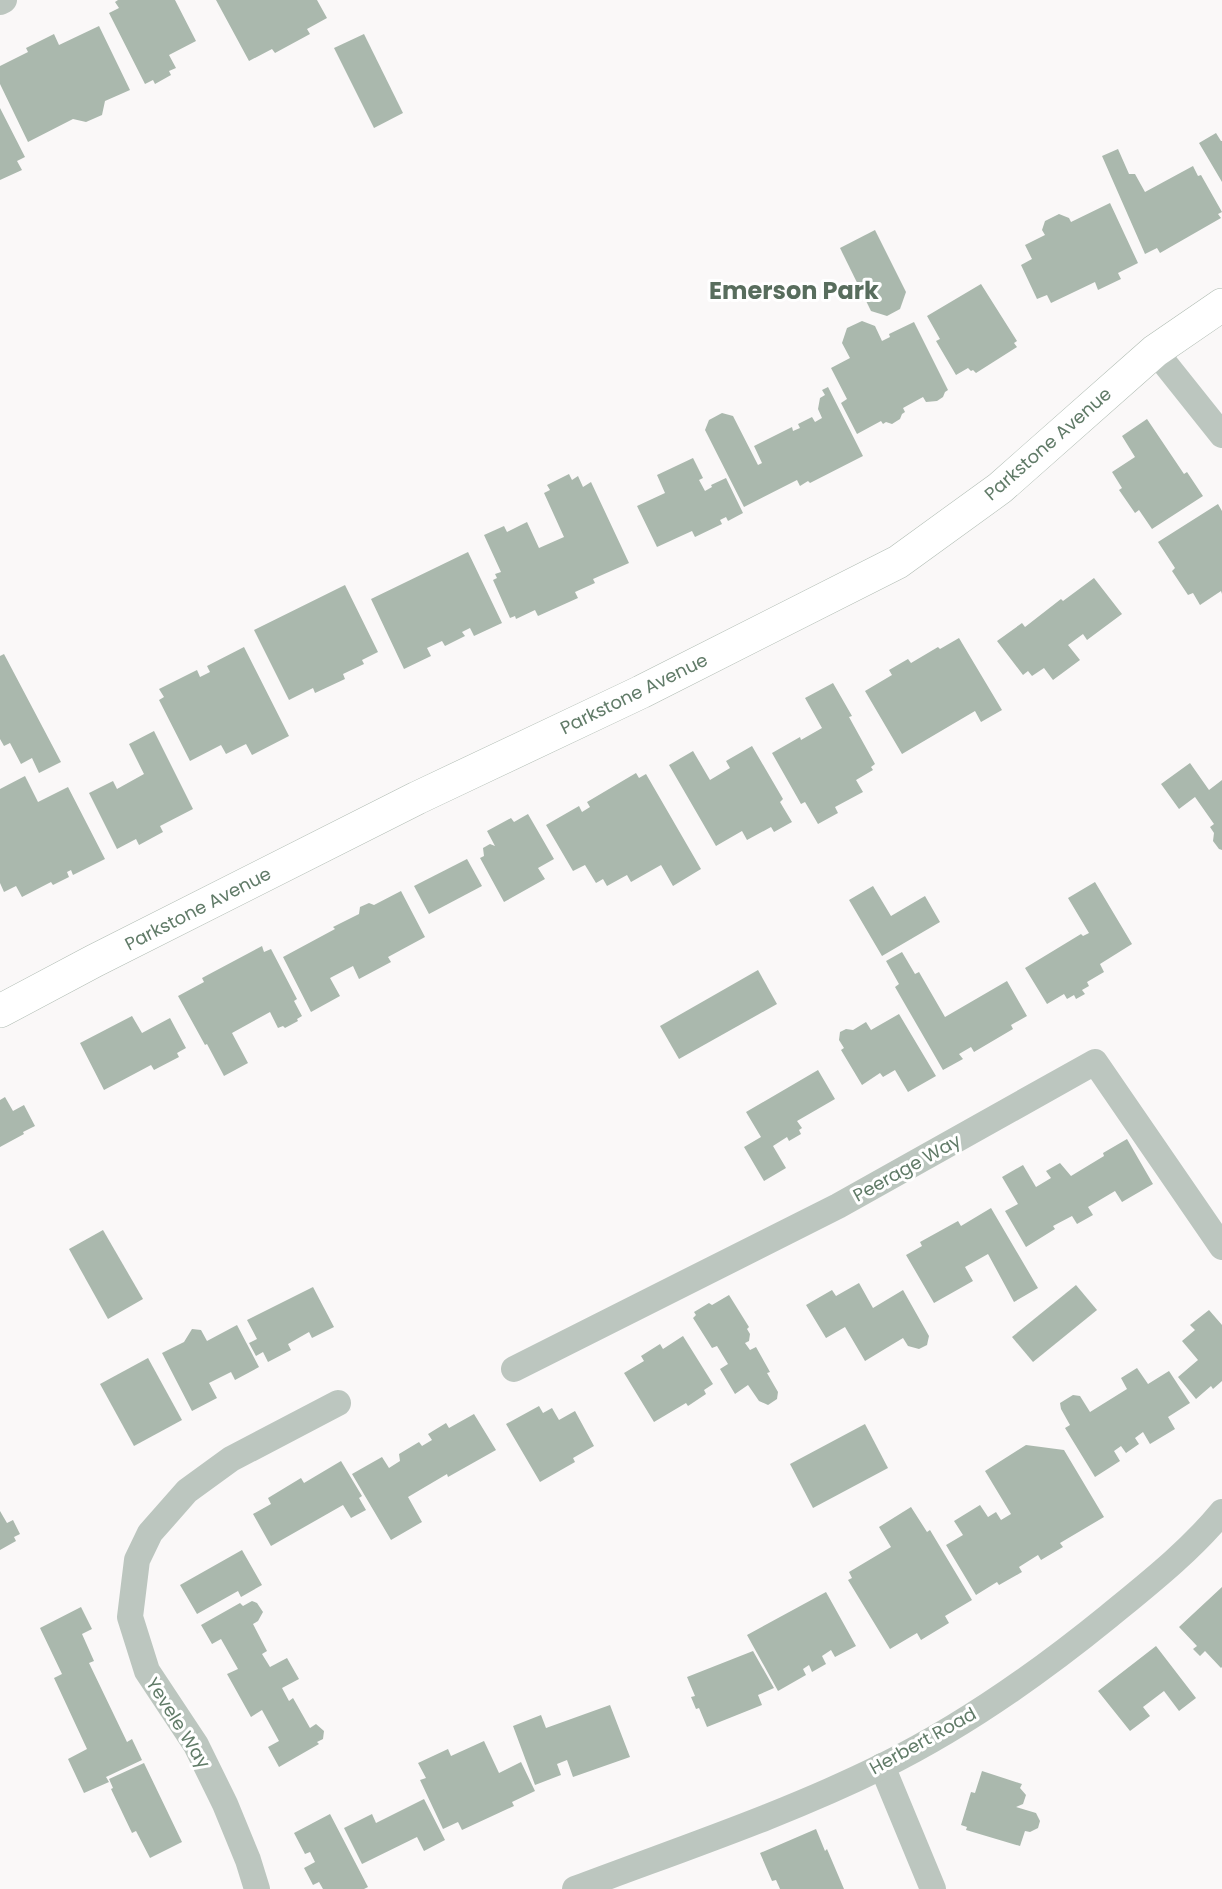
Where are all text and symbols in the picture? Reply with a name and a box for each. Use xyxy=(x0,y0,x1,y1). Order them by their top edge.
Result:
district label: Emerson Park xyxy=(709,274,879,307)
street label: Parkstone Avenue xyxy=(979,381,1117,506)
street label: Parkstone Avenue xyxy=(556,647,712,740)
street label: Parkstone Avenue xyxy=(120,861,275,956)
street label: Peerage Way xyxy=(848,1128,965,1207)
street label: Yevele Way xyxy=(140,1672,216,1773)
street label: Herbert Road xyxy=(865,1701,981,1780)

